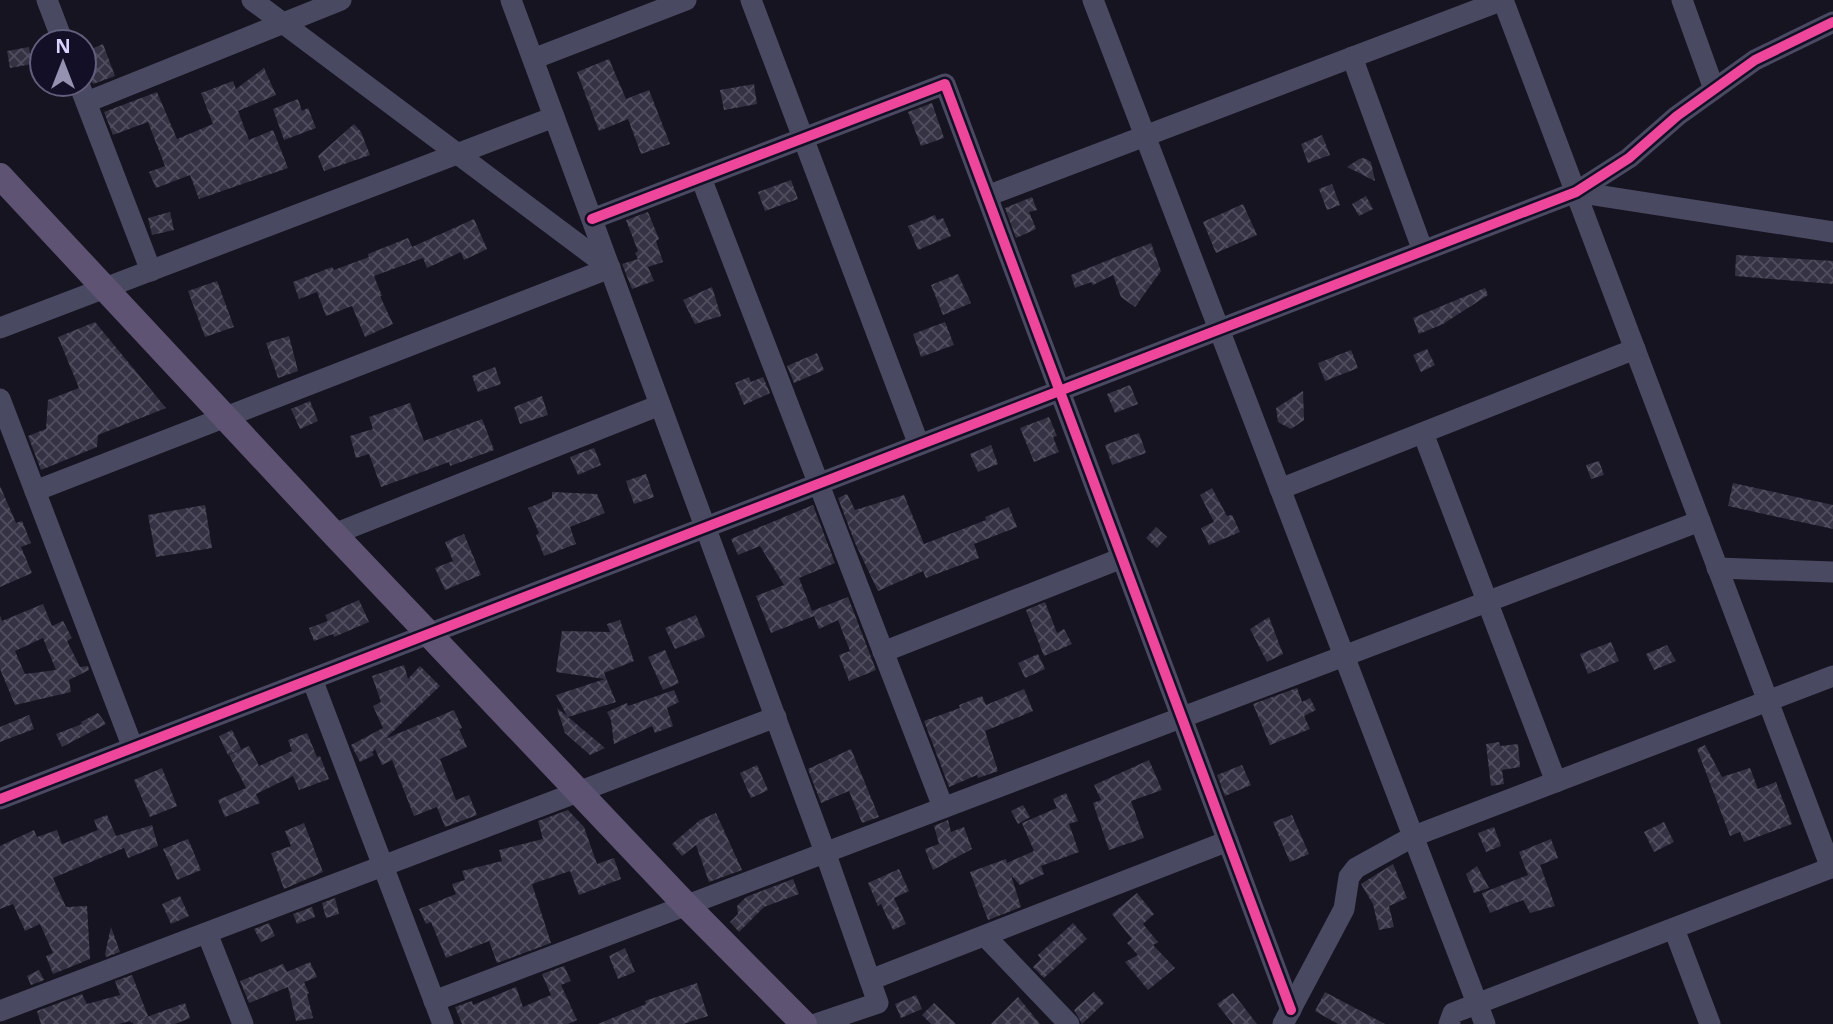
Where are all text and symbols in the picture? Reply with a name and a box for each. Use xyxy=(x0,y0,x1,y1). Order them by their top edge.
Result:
north arrow xyxy=(28,28,98,98)
text: N xyxy=(55,33,71,59)

